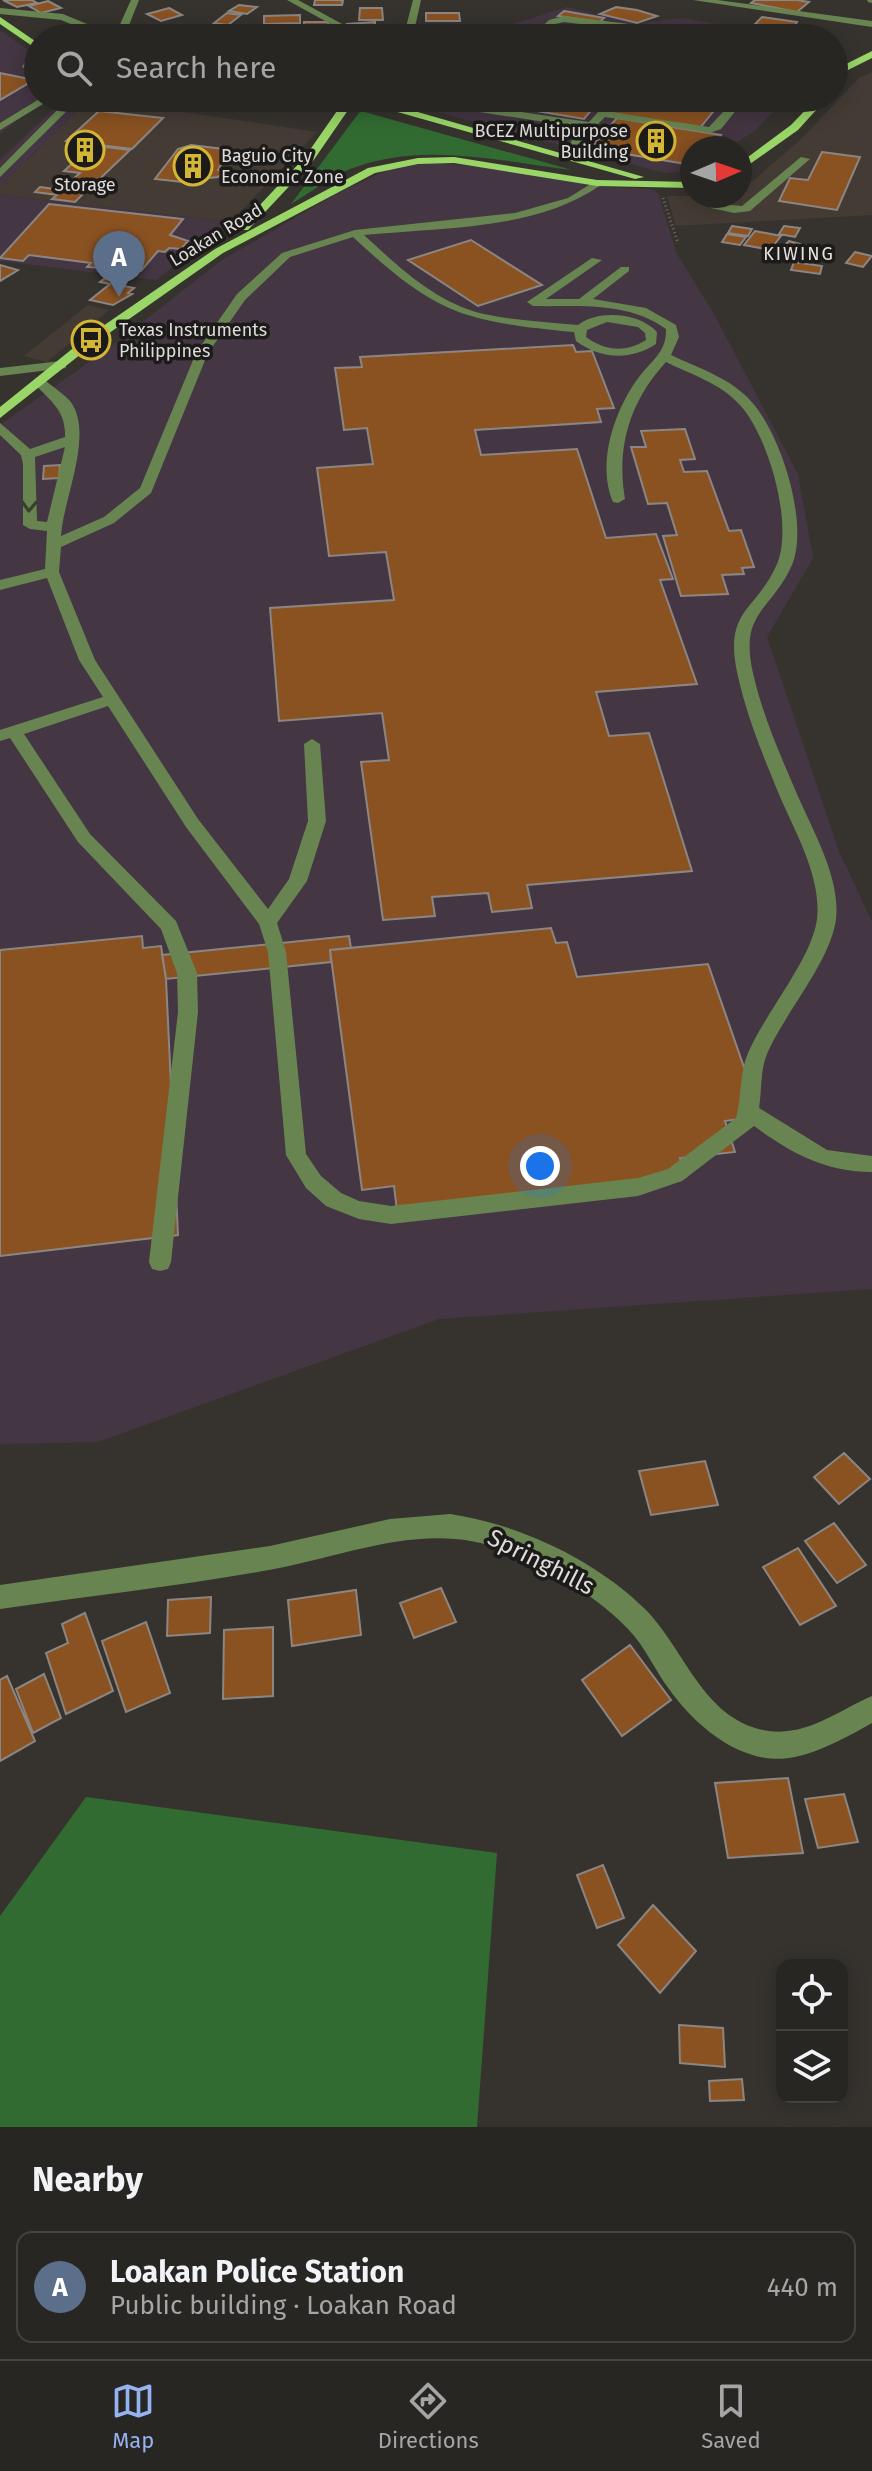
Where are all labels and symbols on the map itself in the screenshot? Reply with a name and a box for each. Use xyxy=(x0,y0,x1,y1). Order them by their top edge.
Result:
place label: BCEZ Multipurpose Building xyxy=(474,120,629,163)
building icon: BCEZ Multipurpose Building xyxy=(635,120,677,162)
building icon: Storage xyxy=(64,129,106,171)
north arrow xyxy=(680,136,752,208)
building icon: Baguio City Economic Zone xyxy=(172,145,214,187)
place label: Baguio City Economic Zone xyxy=(221,145,344,188)
place label: Storage xyxy=(54,174,116,196)
street label: Loakan Road xyxy=(166,199,266,271)
pin: A xyxy=(93,231,145,297)
district label: KIWING xyxy=(763,243,835,265)
bus stop icon: Texas Instruments Philippines xyxy=(70,319,112,361)
place label: Texas Instruments Philippines xyxy=(119,319,267,362)
one-way arrow xyxy=(20,500,38,513)
your location xyxy=(520,1146,560,1186)
street label: Springhills xyxy=(483,1523,599,1601)

